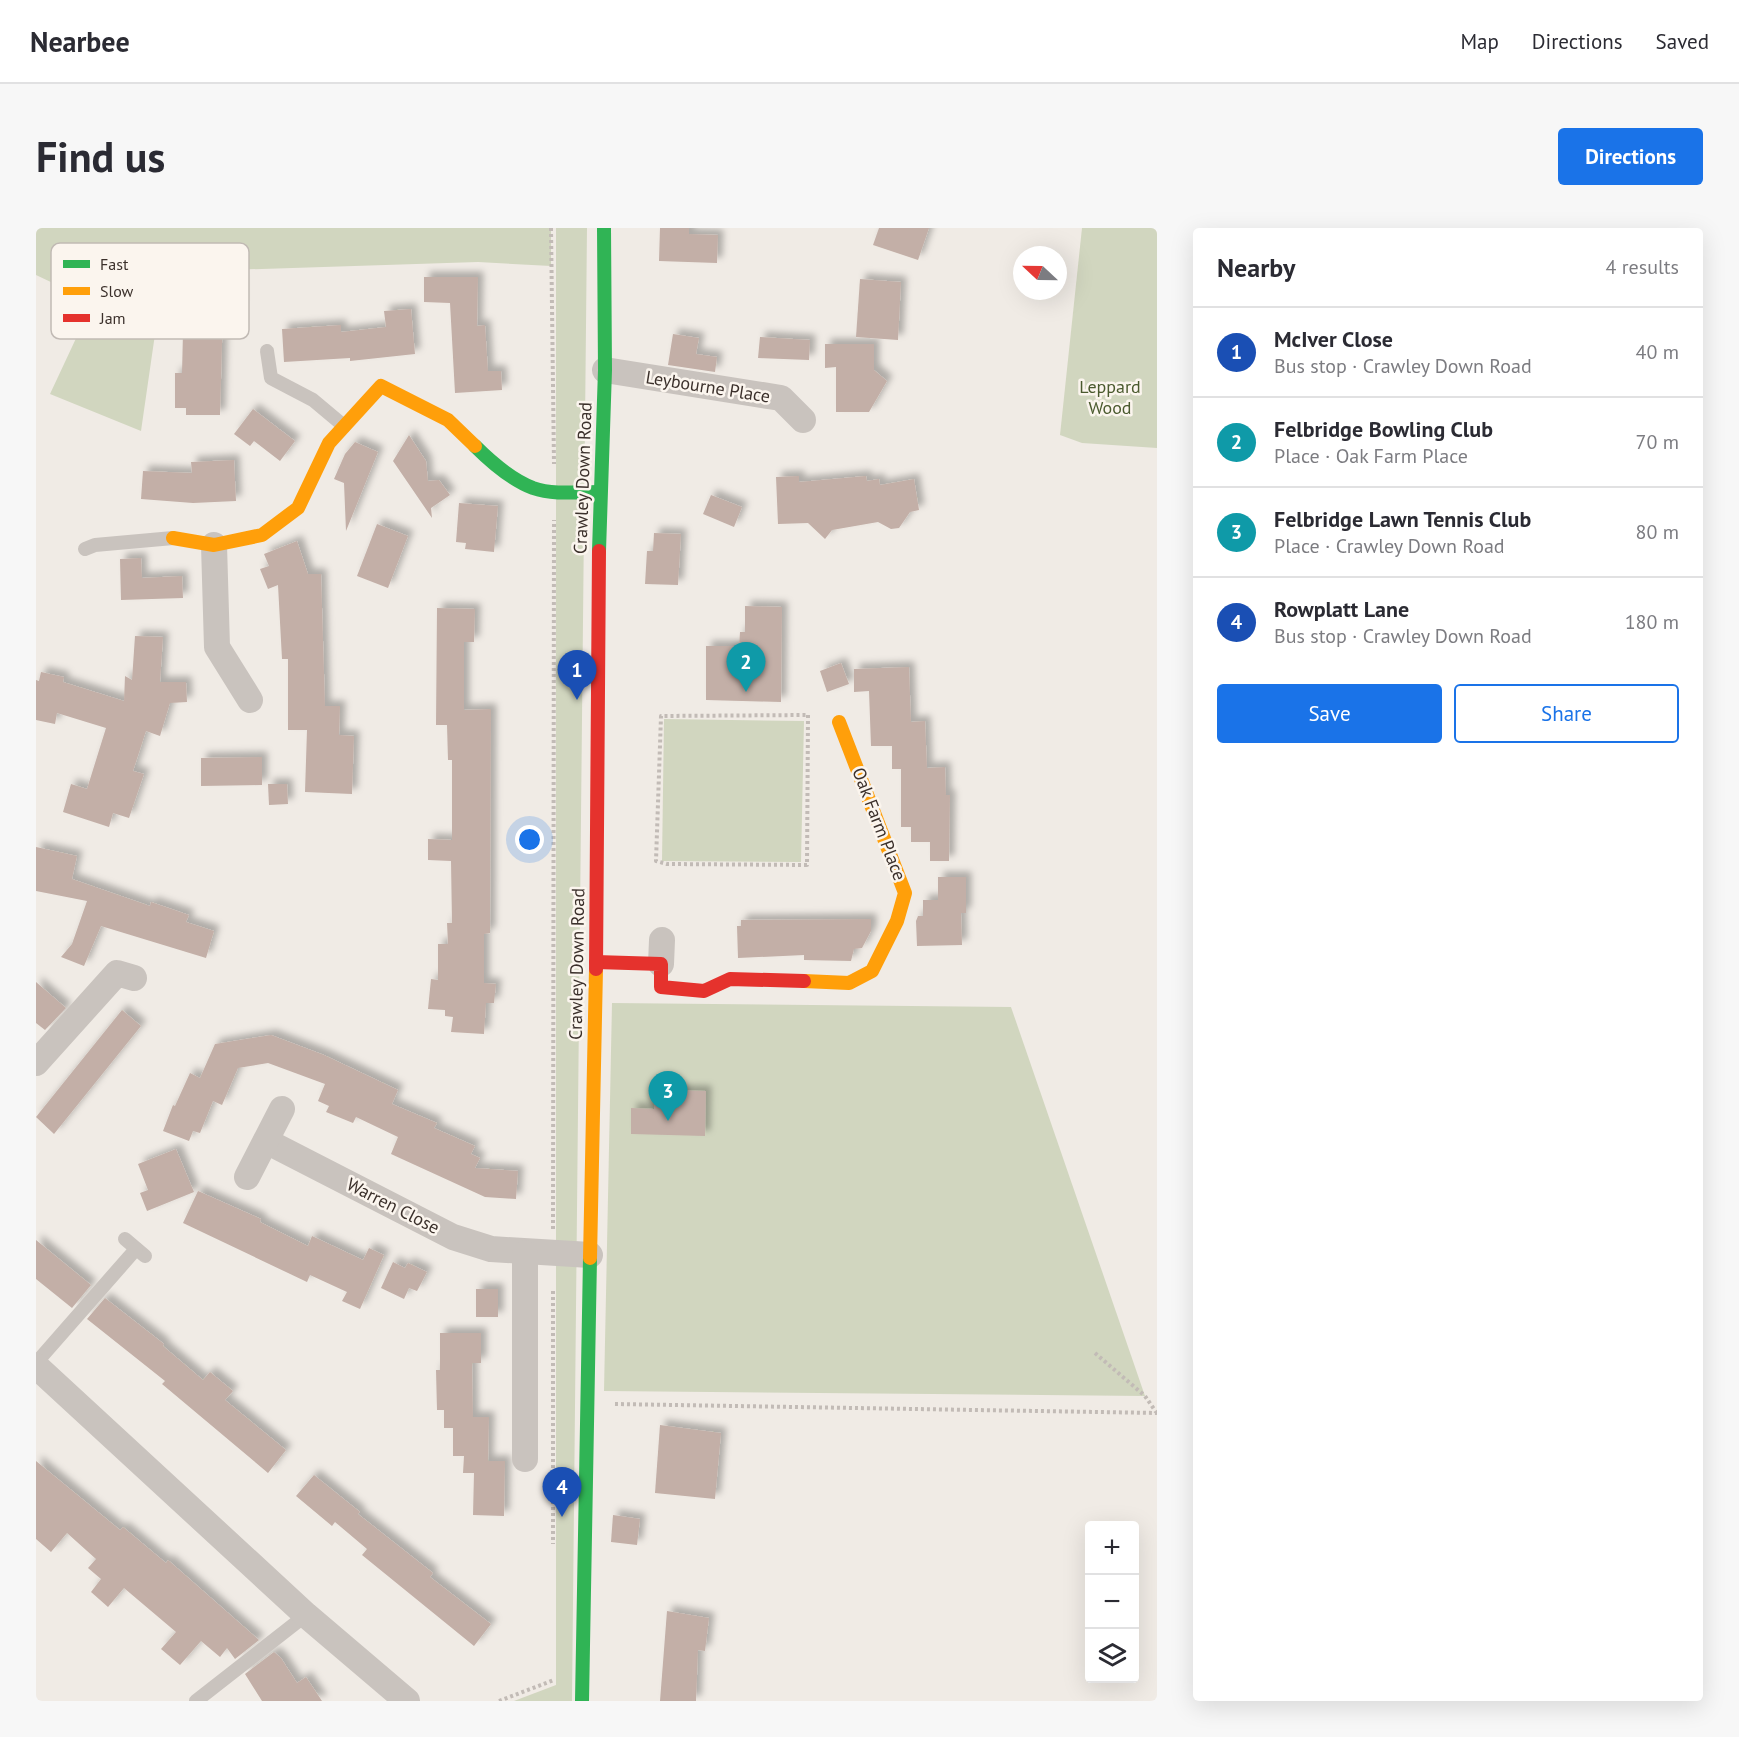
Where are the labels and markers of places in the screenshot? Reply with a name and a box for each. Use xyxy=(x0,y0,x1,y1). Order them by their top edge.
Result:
pin: 2 xyxy=(726,642,766,692)
pin: 1 xyxy=(558,650,596,700)
pin: 3 xyxy=(648,1072,688,1121)
pin: 4 xyxy=(542,1468,582,1517)

